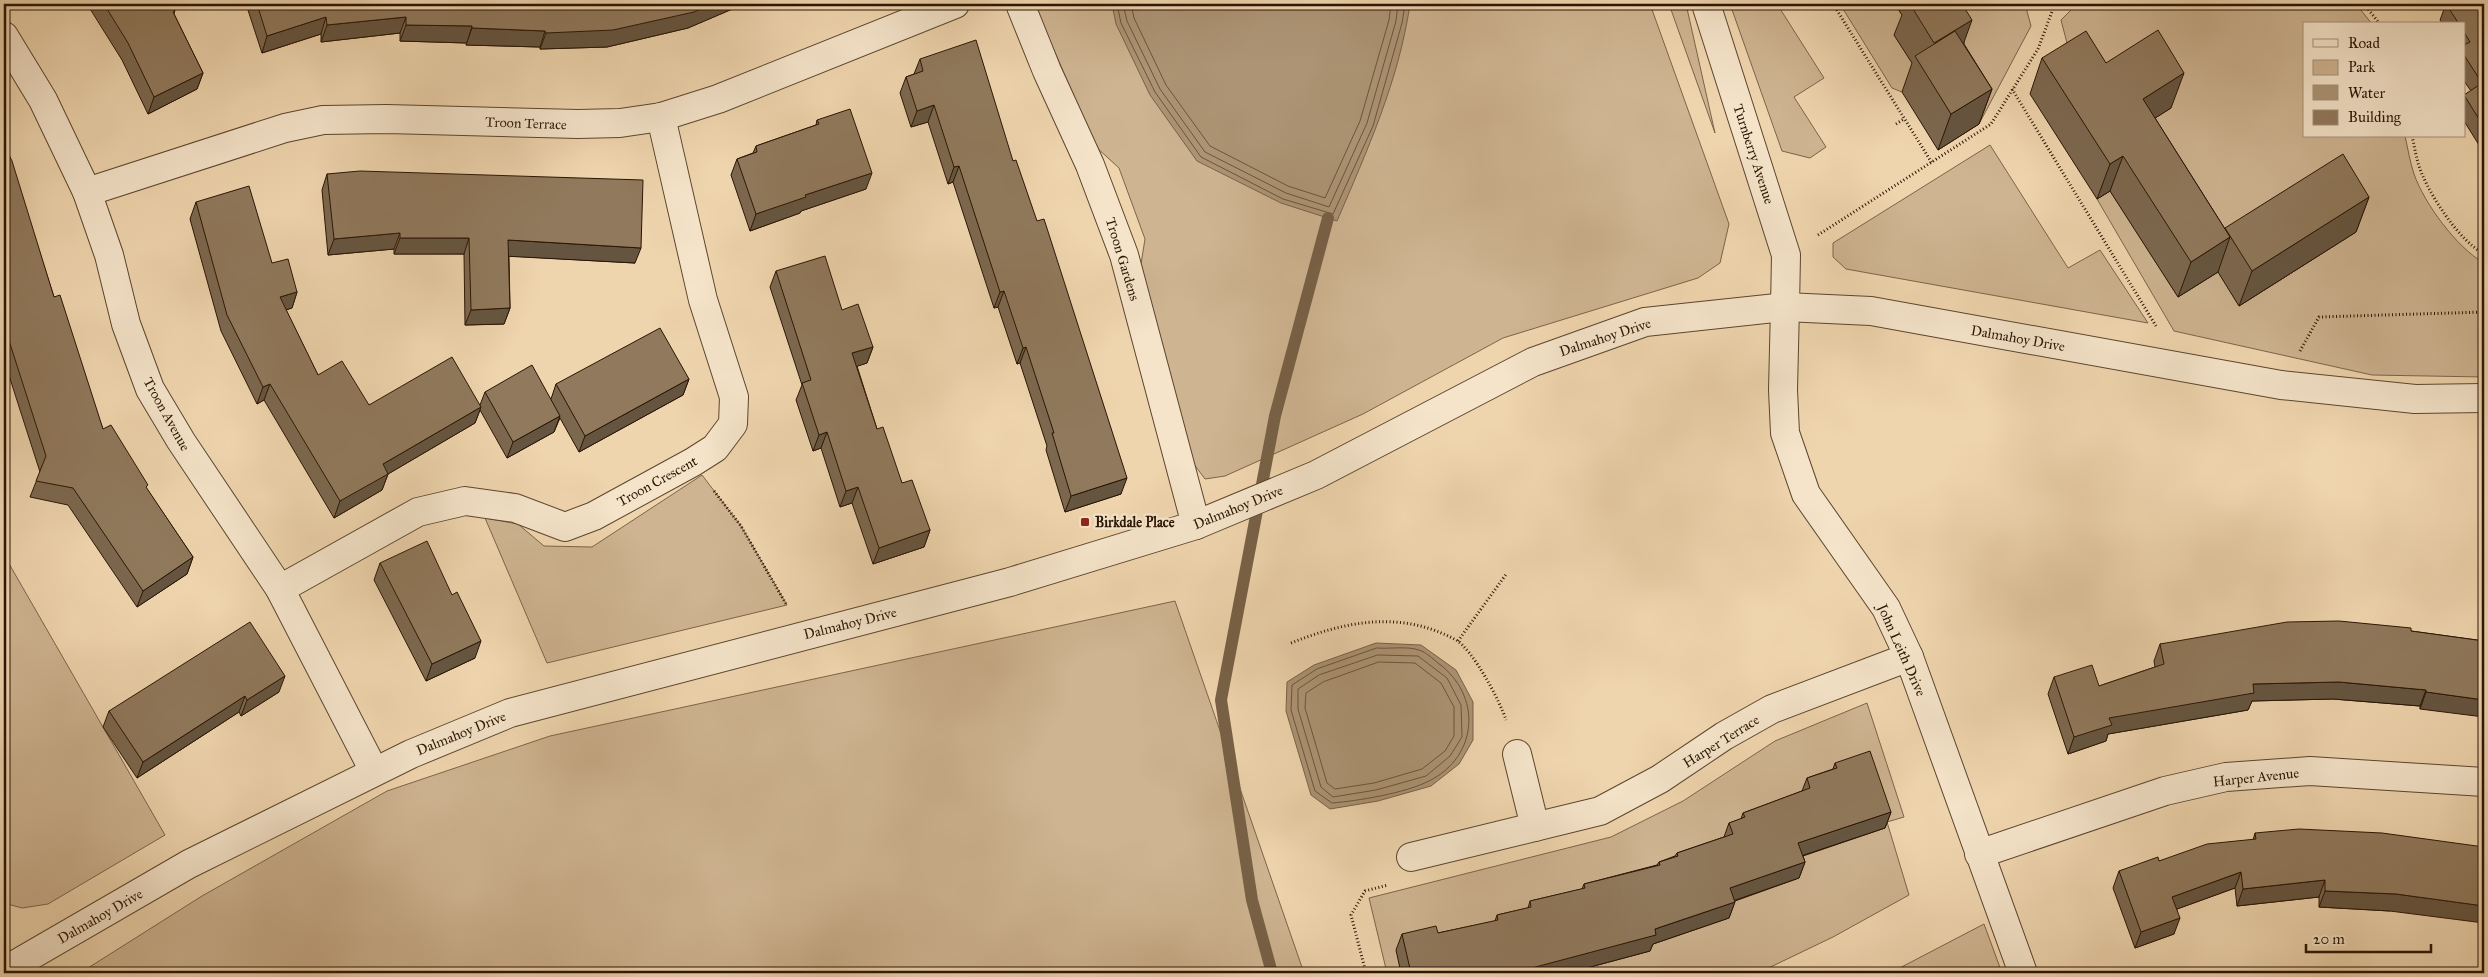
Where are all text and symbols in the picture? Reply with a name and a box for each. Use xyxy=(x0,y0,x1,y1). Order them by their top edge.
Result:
legend xyxy=(2303,22,2466,138)
text: Road xyxy=(2348,34,2380,52)
text: Park xyxy=(2348,58,2375,76)
text: Water xyxy=(2348,84,2385,102)
street label: Turnberry Avenue xyxy=(1729,102,1778,207)
text: Building xyxy=(2348,108,2402,126)
street label: Troon Terrace xyxy=(485,114,567,133)
street label: Troon Gardens xyxy=(1102,215,1143,303)
street label: Dalmahoy Drive xyxy=(1557,315,1653,360)
street label: Dalmahoy Drive xyxy=(1970,322,2066,355)
street label: Troon Avenue xyxy=(139,375,194,454)
street label: Troon Crescent xyxy=(614,452,700,510)
street label: Dalmahoy Drive xyxy=(1191,482,1286,533)
place label: Birkdale Place xyxy=(1095,514,1175,531)
marker: Birkdale Place xyxy=(1079,516,1091,528)
street label: John Leith Drive xyxy=(1872,600,1929,699)
street label: Dalmahoy Drive xyxy=(802,604,898,643)
street label: Dalmahoy Drive xyxy=(414,708,509,759)
street label: Harper Terrace xyxy=(1680,711,1763,772)
street label: Harper Avenue xyxy=(2212,765,2300,790)
street label: Dalmahoy Drive xyxy=(55,885,146,948)
scale bar xyxy=(2306,922,2430,954)
text: 20 m xyxy=(2313,930,2345,948)

